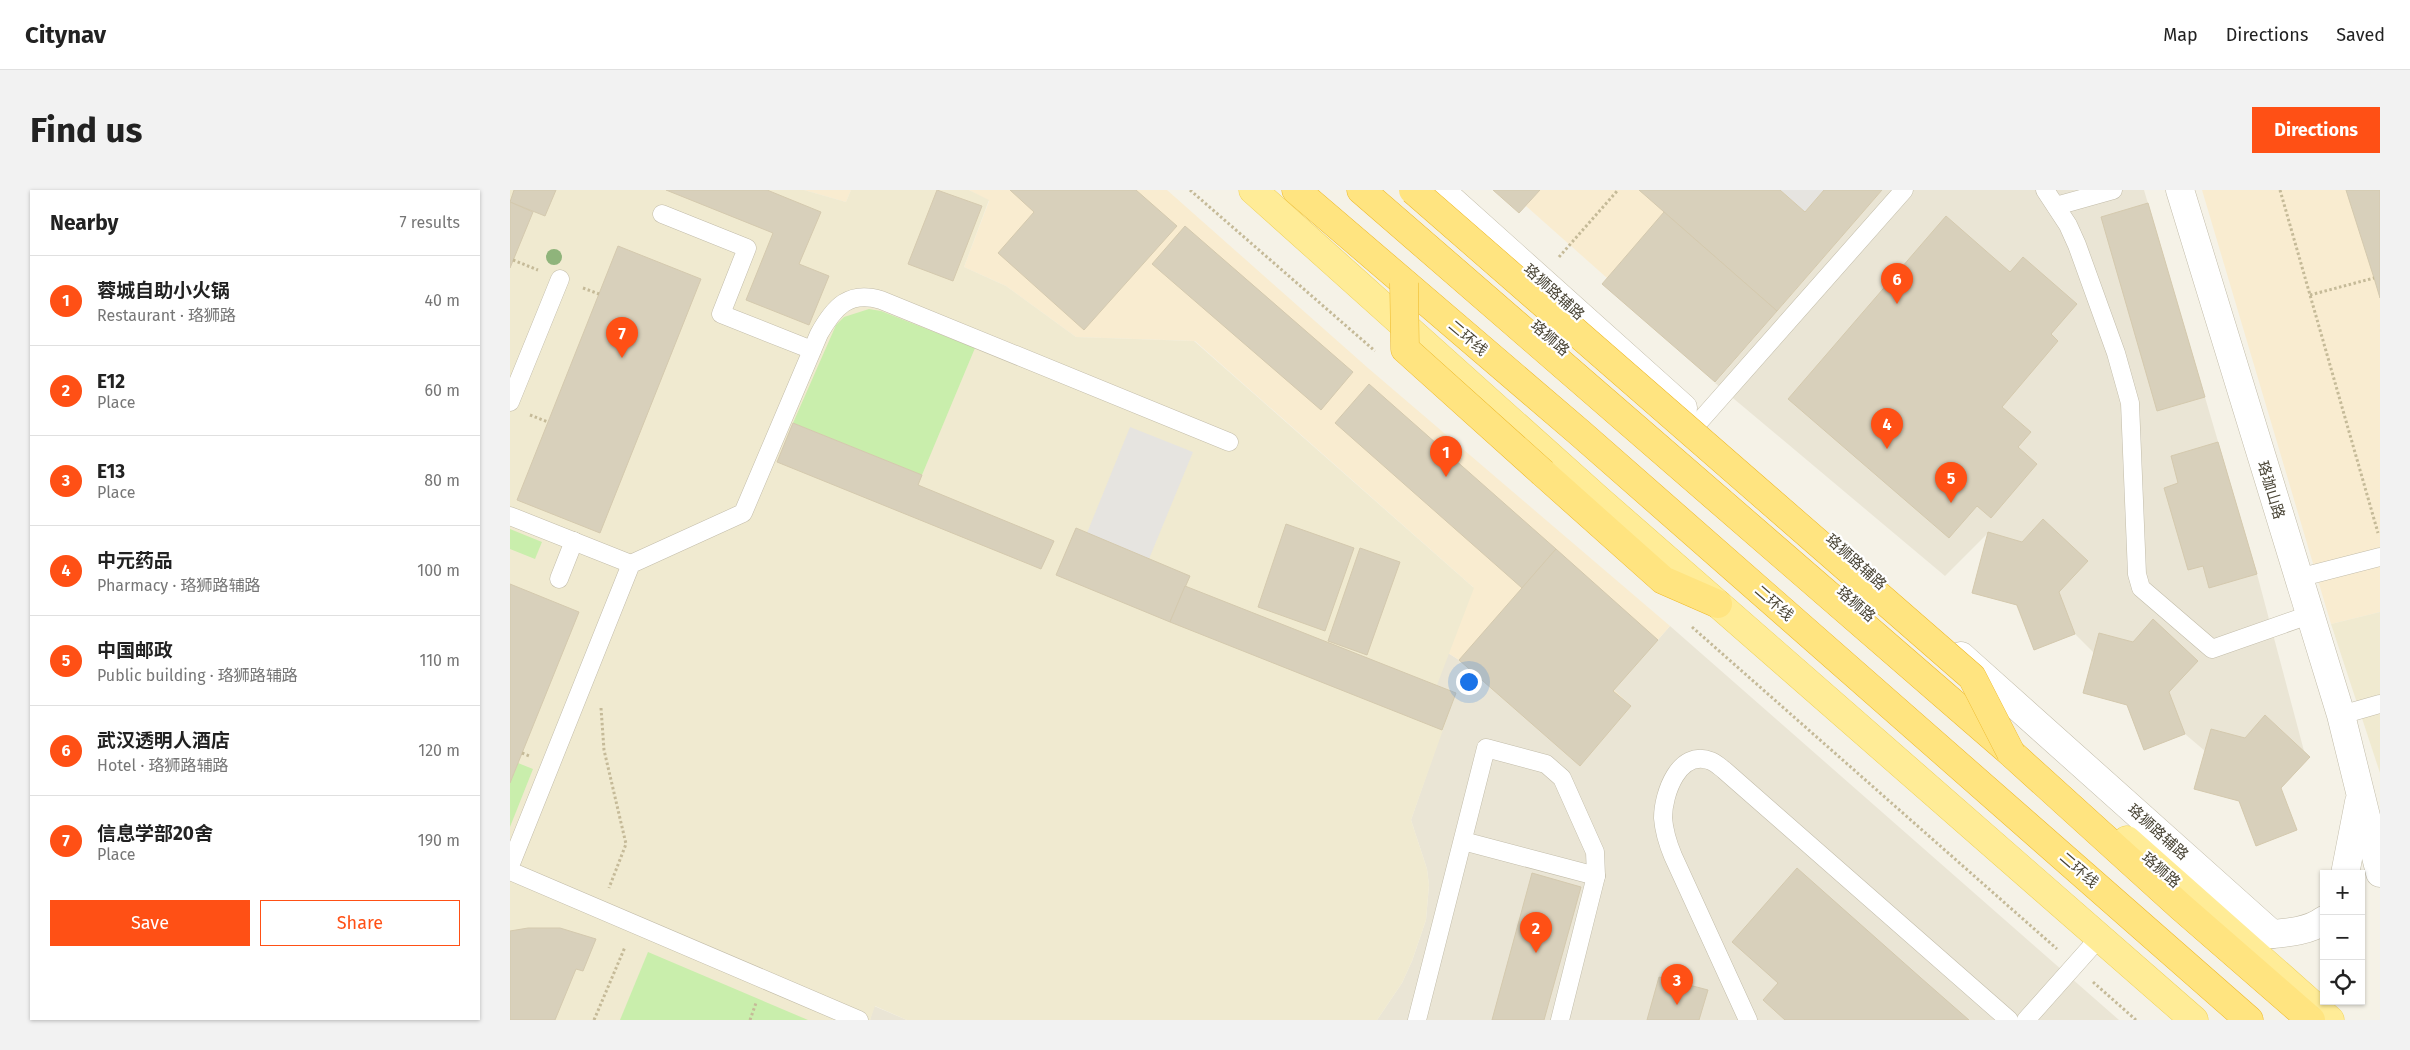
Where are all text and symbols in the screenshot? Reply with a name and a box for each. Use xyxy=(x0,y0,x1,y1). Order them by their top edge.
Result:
text: Citynav xyxy=(25,21,106,49)
text: Map xyxy=(2163,24,2198,46)
text: Directions xyxy=(2226,24,2308,46)
text: Saved xyxy=(2336,24,2385,46)
button: Directions xyxy=(2252,107,2380,153)
text: Find us xyxy=(30,109,142,151)
text: Nearby xyxy=(50,210,118,236)
text: 7 results xyxy=(400,213,460,232)
street label: 珞狮路辅路 xyxy=(1520,260,1588,324)
pin: 6 xyxy=(1881,263,1913,304)
text: 蓉城自助小火锅 xyxy=(97,279,230,302)
text: 1 xyxy=(62,291,70,310)
text: 40 m xyxy=(425,291,460,310)
text: Restaurant · 珞狮路 xyxy=(97,306,236,325)
street label: 珞狮路 xyxy=(1527,316,1573,360)
pin: 7 xyxy=(606,317,638,358)
street label: 二环线 xyxy=(1445,317,1491,359)
text: E12 xyxy=(97,370,125,393)
text: 2 xyxy=(62,381,70,400)
text: 60 m xyxy=(425,381,460,400)
text: Place xyxy=(97,393,136,412)
pin: 4 xyxy=(1871,408,1903,449)
pin: 1 xyxy=(1430,436,1462,477)
street label: 珞珈山路 xyxy=(2254,459,2288,521)
text: E13 xyxy=(97,460,125,483)
pin: 5 xyxy=(1935,462,1967,503)
text: 3 xyxy=(62,471,70,490)
text: 80 m xyxy=(424,471,460,490)
text: Place xyxy=(97,483,136,502)
street label: 珞狮路辅路 xyxy=(1822,530,1890,594)
text: 中元药品 xyxy=(97,549,173,572)
text: 4 xyxy=(61,561,71,580)
text: 100 m xyxy=(417,561,460,580)
text: Pharmacy · 珞狮路辅路 xyxy=(97,576,261,595)
street label: 二环线 xyxy=(1751,581,1797,625)
street label: 珞狮路 xyxy=(1833,582,1879,626)
text: 中国邮政 xyxy=(97,639,173,662)
text: 5 xyxy=(62,651,70,670)
text: 110 m xyxy=(419,651,460,670)
text: Public building · 珞狮路辅路 xyxy=(97,666,298,685)
your location xyxy=(1456,669,1482,695)
text: 武汉透明人酒店 xyxy=(97,729,230,752)
text: 6 xyxy=(61,741,71,760)
text: 120 m xyxy=(418,741,460,760)
text: Hotel · 珞狮路辅路 xyxy=(97,756,229,775)
street label: 珞狮路辅路 xyxy=(2124,800,2192,864)
text: 信息学部20舍 xyxy=(97,822,213,845)
text: 7 xyxy=(62,831,70,850)
text: 190 m xyxy=(418,831,460,850)
text: Place xyxy=(97,845,136,864)
street label: 二环线 xyxy=(2056,848,2102,892)
street label: 珞狮路 xyxy=(2138,848,2184,892)
map controls xyxy=(2320,870,2365,1005)
button: + xyxy=(2320,870,2365,915)
button: Save xyxy=(50,900,250,946)
button: Share xyxy=(260,900,460,946)
pin: 2 xyxy=(1520,912,1552,953)
button: − xyxy=(2320,915,2365,960)
button: locate xyxy=(2320,960,2365,1005)
pin: 3 xyxy=(1661,964,1693,1005)

